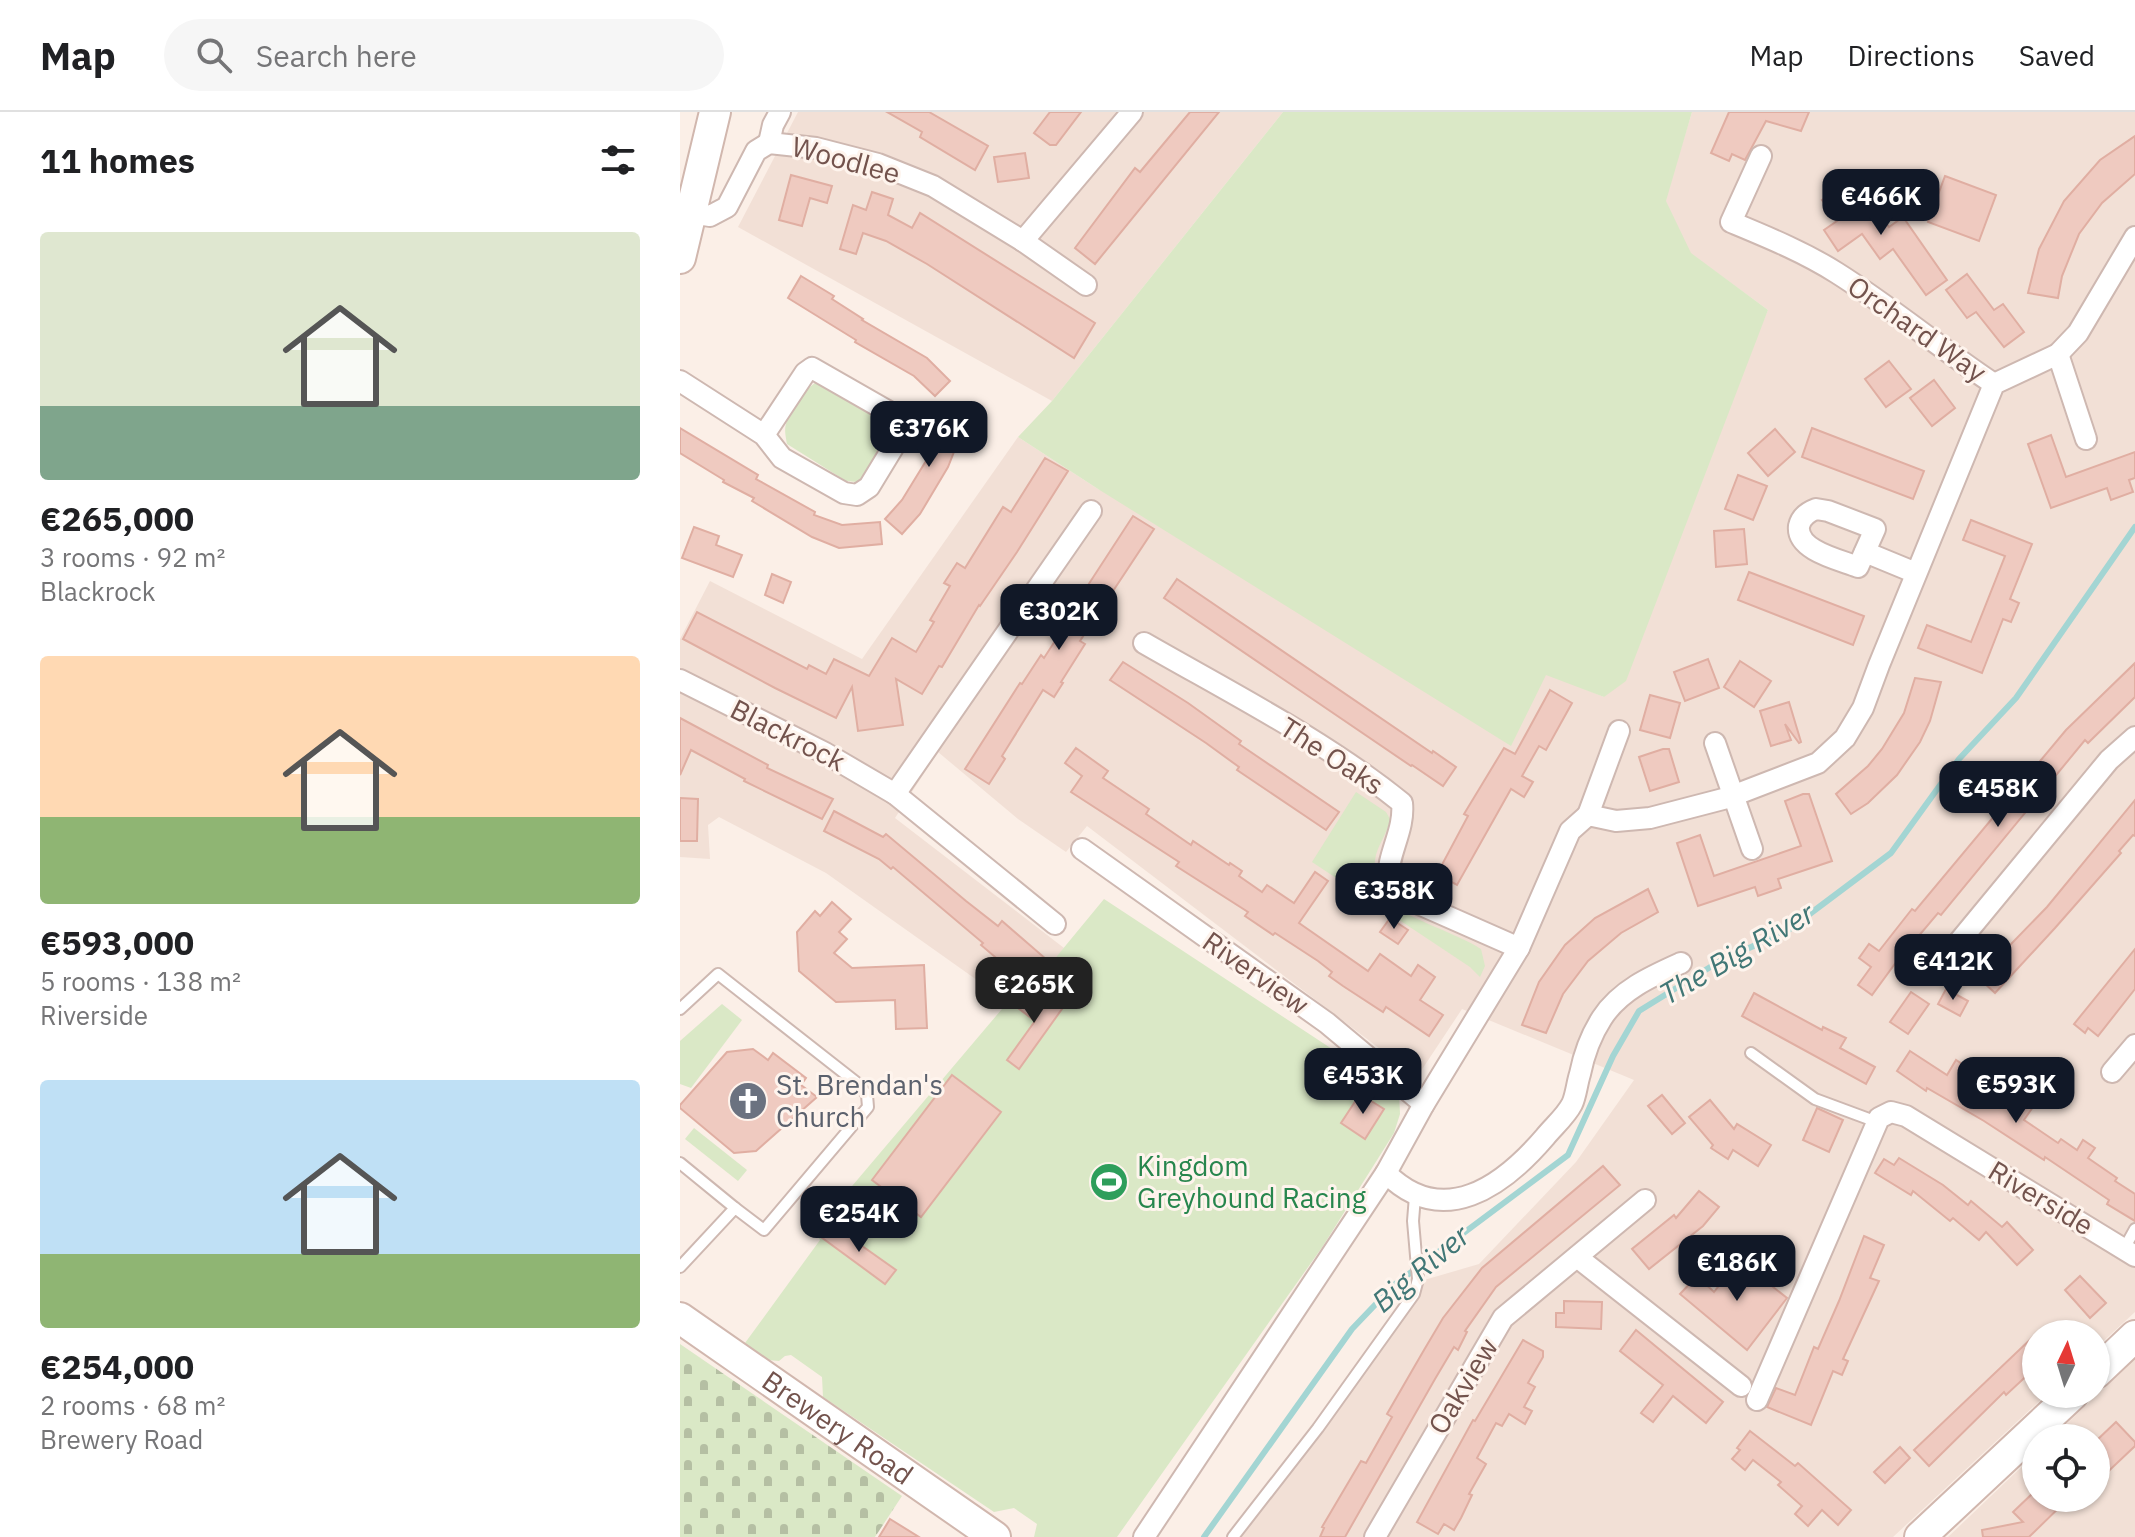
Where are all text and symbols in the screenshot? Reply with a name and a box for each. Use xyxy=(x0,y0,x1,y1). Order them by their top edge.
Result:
search box xyxy=(164,19,724,91)
text: Map xyxy=(40,31,116,80)
icon: search xyxy=(192,33,236,77)
text: Search here xyxy=(256,36,417,75)
text: Map xyxy=(1749,37,1803,74)
text: Directions xyxy=(1847,37,1975,74)
text: Saved xyxy=(2019,37,2095,74)
street label: Woodlee xyxy=(788,127,904,192)
text: 11 homes xyxy=(40,138,195,182)
icon: filters xyxy=(596,138,640,182)
pin: €466K xyxy=(1825,169,1937,237)
text: €466K xyxy=(1840,178,1922,212)
street label: Orchard Way xyxy=(1841,267,1994,390)
icon: home xyxy=(268,284,412,428)
pin: €376K xyxy=(873,401,985,469)
text: €376K xyxy=(888,410,970,444)
text: €265,000 xyxy=(40,496,194,540)
text: 3 rooms · 92 m² xyxy=(40,540,225,574)
text: Blackrock xyxy=(40,574,155,608)
pin: €302K xyxy=(1003,584,1115,652)
text: €302K xyxy=(1018,593,1100,627)
street label: Blackrock xyxy=(724,690,852,779)
icon: home xyxy=(268,708,412,852)
street label: The Oaks xyxy=(1273,708,1391,803)
pin: €458K xyxy=(1942,761,2054,829)
text: €458K xyxy=(1957,770,2039,804)
pin: €358K xyxy=(1338,863,1450,931)
text: €358K xyxy=(1353,872,1435,906)
water label: The Big River xyxy=(1652,892,1822,1013)
text: €593,000 xyxy=(40,920,194,964)
street label: Riverview xyxy=(1196,922,1317,1023)
pin: €412K xyxy=(1897,934,2009,1002)
text: €412K xyxy=(1912,943,1994,977)
pin: €265K xyxy=(978,957,1090,1025)
text: 5 rooms · 138 m² xyxy=(40,964,241,998)
text: €265K xyxy=(993,966,1075,1000)
text: Riverside xyxy=(40,998,148,1032)
pin: €453K xyxy=(1307,1048,1419,1116)
text: €453K xyxy=(1322,1057,1404,1091)
pin: €593K xyxy=(1960,1057,2072,1125)
place label: St. Brendan's Church xyxy=(776,1066,943,1135)
text: €593K xyxy=(1975,1066,2057,1100)
church icon: St. Brendan's Church xyxy=(727,1080,769,1122)
icon: home xyxy=(268,1132,412,1276)
place label: Kingdom Greyhound Racing xyxy=(1137,1147,1367,1216)
street label: Riverside xyxy=(1982,1152,2101,1243)
sports icon: Kingdom Greyhound Racing xyxy=(1088,1161,1130,1203)
pin: €254K xyxy=(803,1186,915,1254)
text: €254K xyxy=(818,1195,900,1229)
water label: Big River xyxy=(1363,1215,1478,1320)
pin: €186K xyxy=(1681,1235,1793,1303)
text: €186K xyxy=(1696,1244,1778,1278)
north arrow xyxy=(2022,1320,2110,1408)
map controls xyxy=(2022,1320,2110,1512)
street label: Oakview xyxy=(1419,1331,1506,1441)
text: €254,000 xyxy=(40,1344,194,1388)
street label: Brewery Road xyxy=(755,1362,921,1493)
text: 2 rooms · 68 m² xyxy=(40,1388,225,1422)
text: Brewery Road xyxy=(40,1422,203,1456)
button: locate xyxy=(2022,1424,2110,1512)

